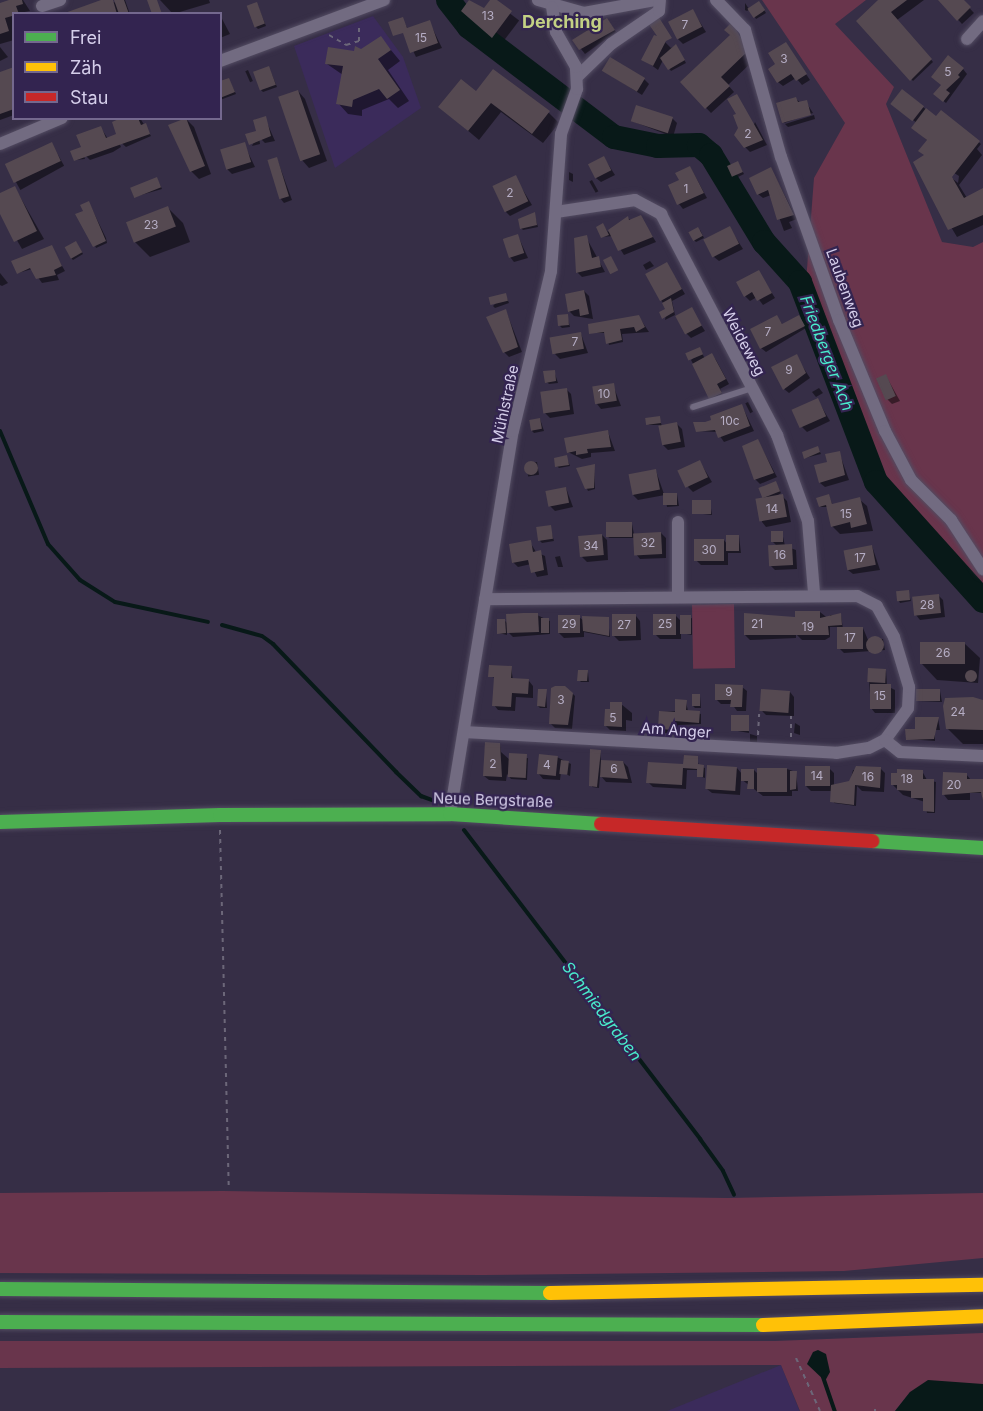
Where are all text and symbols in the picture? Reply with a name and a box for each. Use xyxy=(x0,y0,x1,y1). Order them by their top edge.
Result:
house number: 13 xyxy=(482,9,494,23)
district label: Derching xyxy=(522,11,602,33)
legend xyxy=(12,12,222,120)
house number: 7 xyxy=(682,18,688,32)
text: Frei xyxy=(70,27,101,48)
house number: 15 xyxy=(415,31,427,45)
house number: 3 xyxy=(780,52,788,66)
text: Zäh xyxy=(70,57,102,78)
house number: 5 xyxy=(944,65,952,79)
text: Stau xyxy=(70,87,108,108)
house number: 2 xyxy=(744,127,752,141)
house number: 1 xyxy=(684,182,688,196)
house number: 2 xyxy=(506,186,514,200)
house number: 23 xyxy=(144,218,158,232)
street label: Laubenweg xyxy=(822,246,868,330)
water label: Friedberger Ach xyxy=(796,293,858,413)
street label: Weideweg xyxy=(719,305,769,379)
house number: 7 xyxy=(765,325,771,339)
house number: 7 xyxy=(572,335,578,349)
street label: Mühlstraße xyxy=(488,363,522,445)
house number: 9 xyxy=(785,363,793,377)
house number: 10 xyxy=(598,387,610,401)
house number: 10c xyxy=(720,414,740,428)
house number: 14 xyxy=(766,502,778,516)
house number: 15 xyxy=(840,507,852,521)
house number: 32 xyxy=(641,536,655,550)
house number: 34 xyxy=(583,539,599,553)
house number: 30 xyxy=(702,543,716,557)
house number: 16 xyxy=(774,548,786,562)
house number: 17 xyxy=(854,551,866,565)
house number: 28 xyxy=(920,598,934,612)
house number: 29 xyxy=(562,617,576,631)
house number: 25 xyxy=(658,617,672,631)
house number: 21 xyxy=(751,617,763,631)
house number: 27 xyxy=(617,618,631,632)
house number: 19 xyxy=(802,620,814,634)
house number: 17 xyxy=(844,631,856,645)
house number: 26 xyxy=(936,646,950,660)
house number: 9 xyxy=(725,685,733,699)
house number: 15 xyxy=(874,689,886,703)
house number: 3 xyxy=(557,693,565,707)
house number: 24 xyxy=(951,705,965,719)
house number: 5 xyxy=(609,711,617,725)
street label: Am Anger xyxy=(640,719,712,741)
house number: 2 xyxy=(489,757,497,771)
house number: 4 xyxy=(543,758,551,772)
house number: 6 xyxy=(610,762,618,776)
house number: 14 xyxy=(811,769,823,783)
house number: 16 xyxy=(862,770,874,784)
house number: 18 xyxy=(901,772,913,786)
house number: 20 xyxy=(947,778,961,792)
street label: Neue Bergstraße xyxy=(433,789,553,811)
water label: Schmiedgraben xyxy=(558,957,646,1065)

